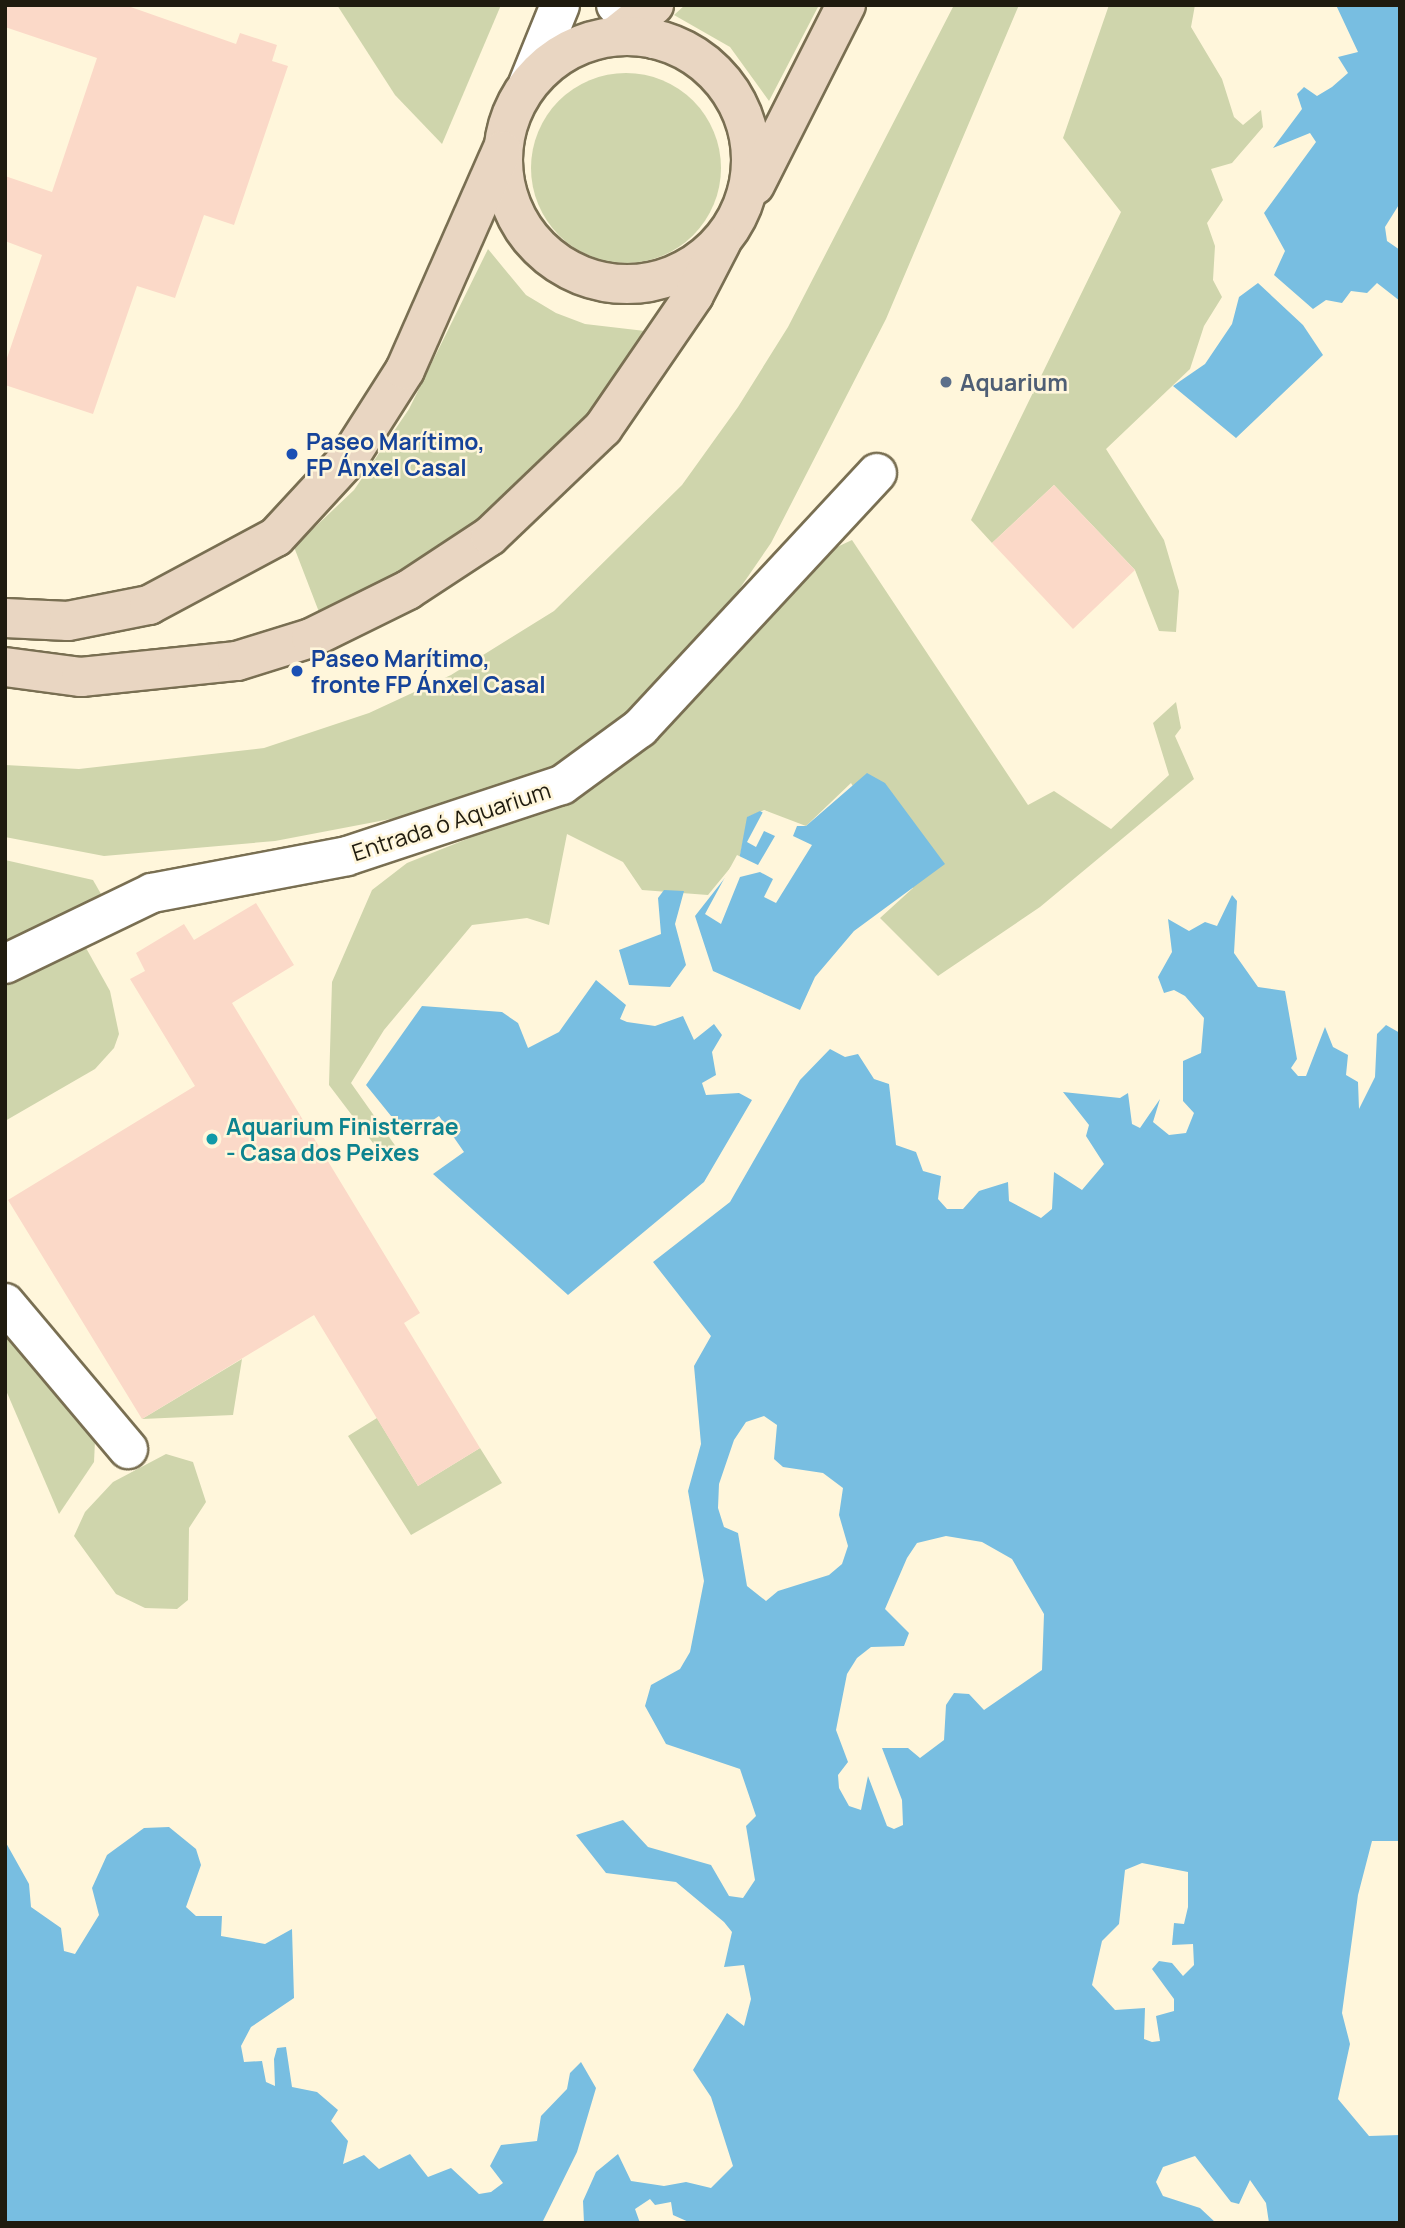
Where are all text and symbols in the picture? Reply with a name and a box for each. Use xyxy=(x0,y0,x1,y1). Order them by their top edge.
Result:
place label: Aquarium xyxy=(960,368,1068,396)
marker: Aquarium xyxy=(938,374,954,390)
place label: Paseo Marítimo, FP Ánxel Casal xyxy=(306,427,485,481)
marker: Paseo Marítimo, FP Ánxel Casal xyxy=(284,446,300,462)
place label: Paseo Marítimo, fronte FP Ánxel Casal xyxy=(311,644,546,698)
marker: Paseo Marítimo, fronte FP Ánxel Casal xyxy=(289,663,305,679)
street label: Entrada ó Aquarium xyxy=(348,776,554,866)
place label: Aquarium Finisterrae - Casa dos Peixes xyxy=(226,1112,459,1166)
marker: Aquarium Finisterrae - Casa dos Peixes xyxy=(204,1131,220,1147)

